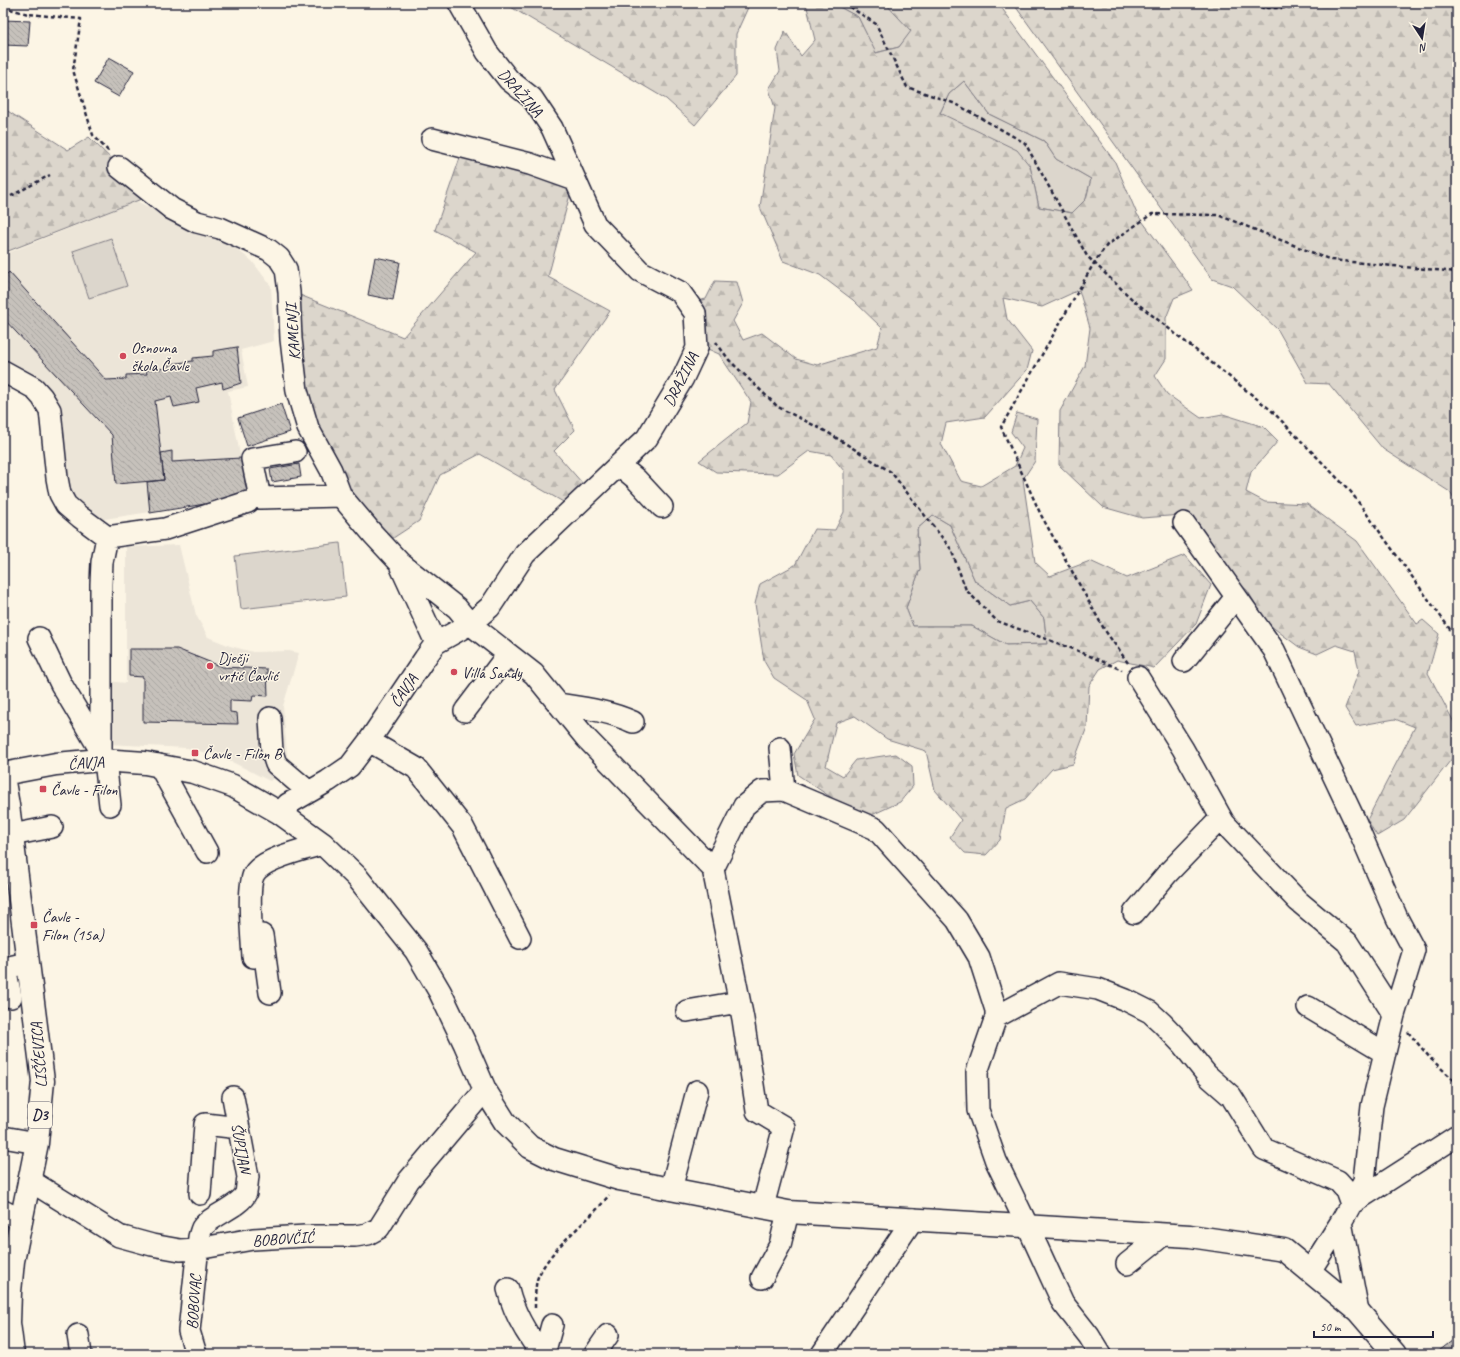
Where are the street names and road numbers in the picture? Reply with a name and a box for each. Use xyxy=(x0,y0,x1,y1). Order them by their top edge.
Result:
street label: DRAŽINA xyxy=(493,64,548,122)
street label: KAMENJI xyxy=(281,300,305,361)
street label: DRAŽINA xyxy=(659,348,703,410)
street label: ČAVJA xyxy=(386,669,423,711)
street label: ČAVJA xyxy=(67,752,106,774)
street label: LIŠĆEVICA xyxy=(26,1020,52,1088)
road number: D3 xyxy=(28,1102,52,1128)
street label: ŠUPIJAN xyxy=(227,1121,256,1178)
street label: BOBOVČIĆ xyxy=(252,1227,317,1251)
street label: BOBOVAC xyxy=(182,1273,206,1330)

